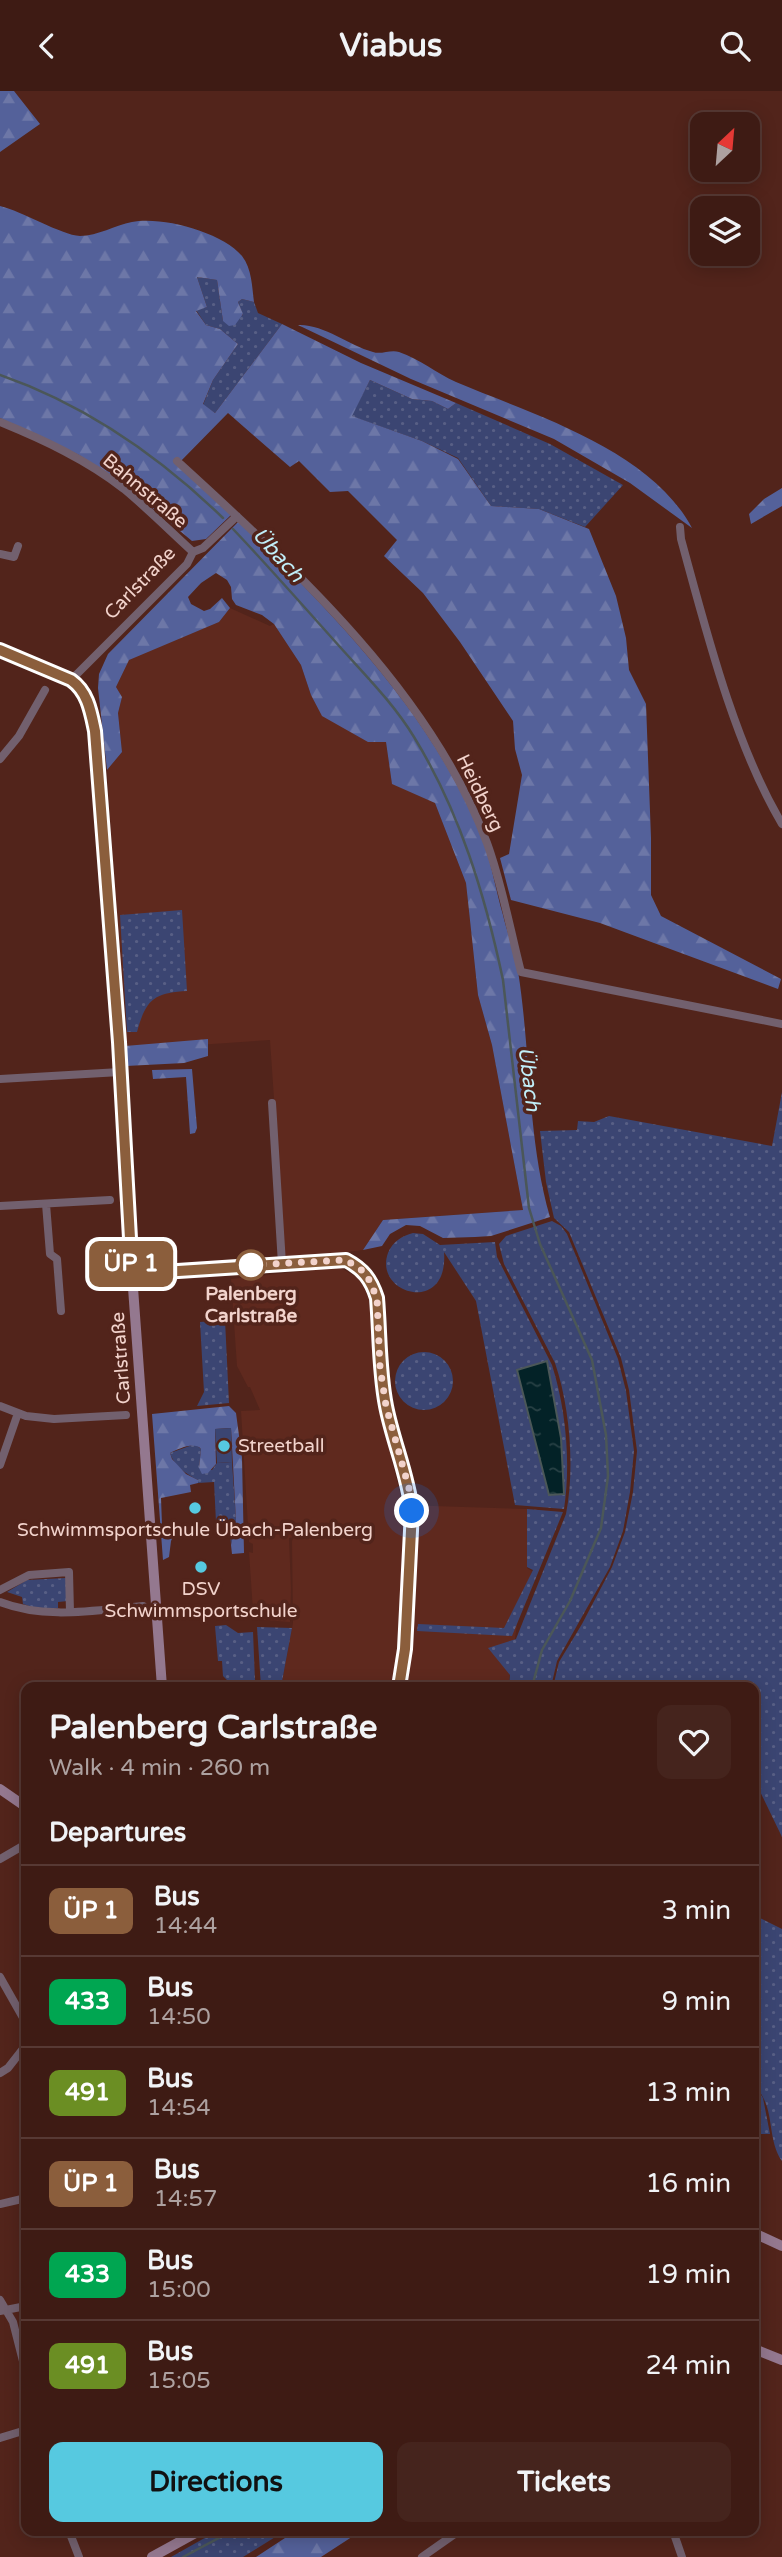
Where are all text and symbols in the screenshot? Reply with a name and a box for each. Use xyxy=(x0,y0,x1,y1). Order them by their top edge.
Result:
icon: back xyxy=(28,27,66,65)
text: Viabus xyxy=(340,27,442,65)
icon: search xyxy=(716,27,754,65)
north arrow xyxy=(690,112,760,182)
map controls xyxy=(690,112,760,266)
button: layers xyxy=(690,196,760,266)
street label: Bahnstraße xyxy=(98,449,192,533)
water label: Übach xyxy=(247,523,310,588)
street label: Carlstraße xyxy=(100,542,180,624)
street label: Heidberg xyxy=(452,751,508,835)
water label: Übach xyxy=(513,1045,545,1114)
line badge: ÜP 1 xyxy=(82,1241,180,1287)
text: ÜP 1 xyxy=(103,1249,159,1278)
marker: Palenberg Carlstraße xyxy=(236,1250,266,1280)
place label: Palenberg Carlstraße xyxy=(205,1283,297,1327)
street label: Carlstraße xyxy=(107,1311,135,1405)
place label: Streetball xyxy=(238,1435,324,1457)
marker: Streetball xyxy=(216,1438,232,1454)
your location xyxy=(394,1493,429,1528)
marker: Schwimmsportschule Übach-Palenberg xyxy=(187,1500,203,1516)
place label: Schwimmsportschule Übach-Palenberg xyxy=(17,1519,373,1541)
marker: DSV Schwimmsportschule xyxy=(193,1559,209,1575)
place label: DSV Schwimmsportschule xyxy=(105,1578,297,1622)
button: heart xyxy=(657,1705,731,1779)
text: Palenberg Carlstraße xyxy=(49,1708,377,1747)
text: Walk · 4 min · 260 m xyxy=(49,1754,270,1782)
text: Departures xyxy=(49,1817,186,1848)
text: Bus xyxy=(154,1881,200,1912)
text: 3 min xyxy=(662,1895,731,1926)
text: ÜP 1 xyxy=(63,1896,119,1925)
text: 14:44 xyxy=(154,1912,217,1940)
text: Bus xyxy=(147,1972,193,2003)
text: 9 min xyxy=(662,1986,731,2017)
text: 433 xyxy=(65,1987,110,2016)
text: 14:50 xyxy=(147,2003,211,2031)
text: Bus xyxy=(147,2063,193,2094)
text: 13 min xyxy=(645,2077,731,2108)
text: 491 xyxy=(65,2078,110,2107)
text: 14:54 xyxy=(147,2094,211,2122)
text: Bus xyxy=(154,2154,200,2185)
text: 16 min xyxy=(645,2168,731,2199)
text: ÜP 1 xyxy=(63,2169,119,2198)
text: 14:57 xyxy=(154,2185,217,2213)
text: Bus xyxy=(147,2245,193,2276)
text: 19 min xyxy=(645,2259,731,2290)
text: 433 xyxy=(65,2260,110,2289)
text: 15:00 xyxy=(147,2276,211,2304)
text: Bus xyxy=(147,2336,193,2367)
text: 24 min xyxy=(645,2350,731,2381)
text: 491 xyxy=(65,2351,110,2380)
text: 15:05 xyxy=(147,2367,211,2395)
button: Directions xyxy=(49,2442,383,2522)
button: Tickets xyxy=(397,2442,731,2522)

